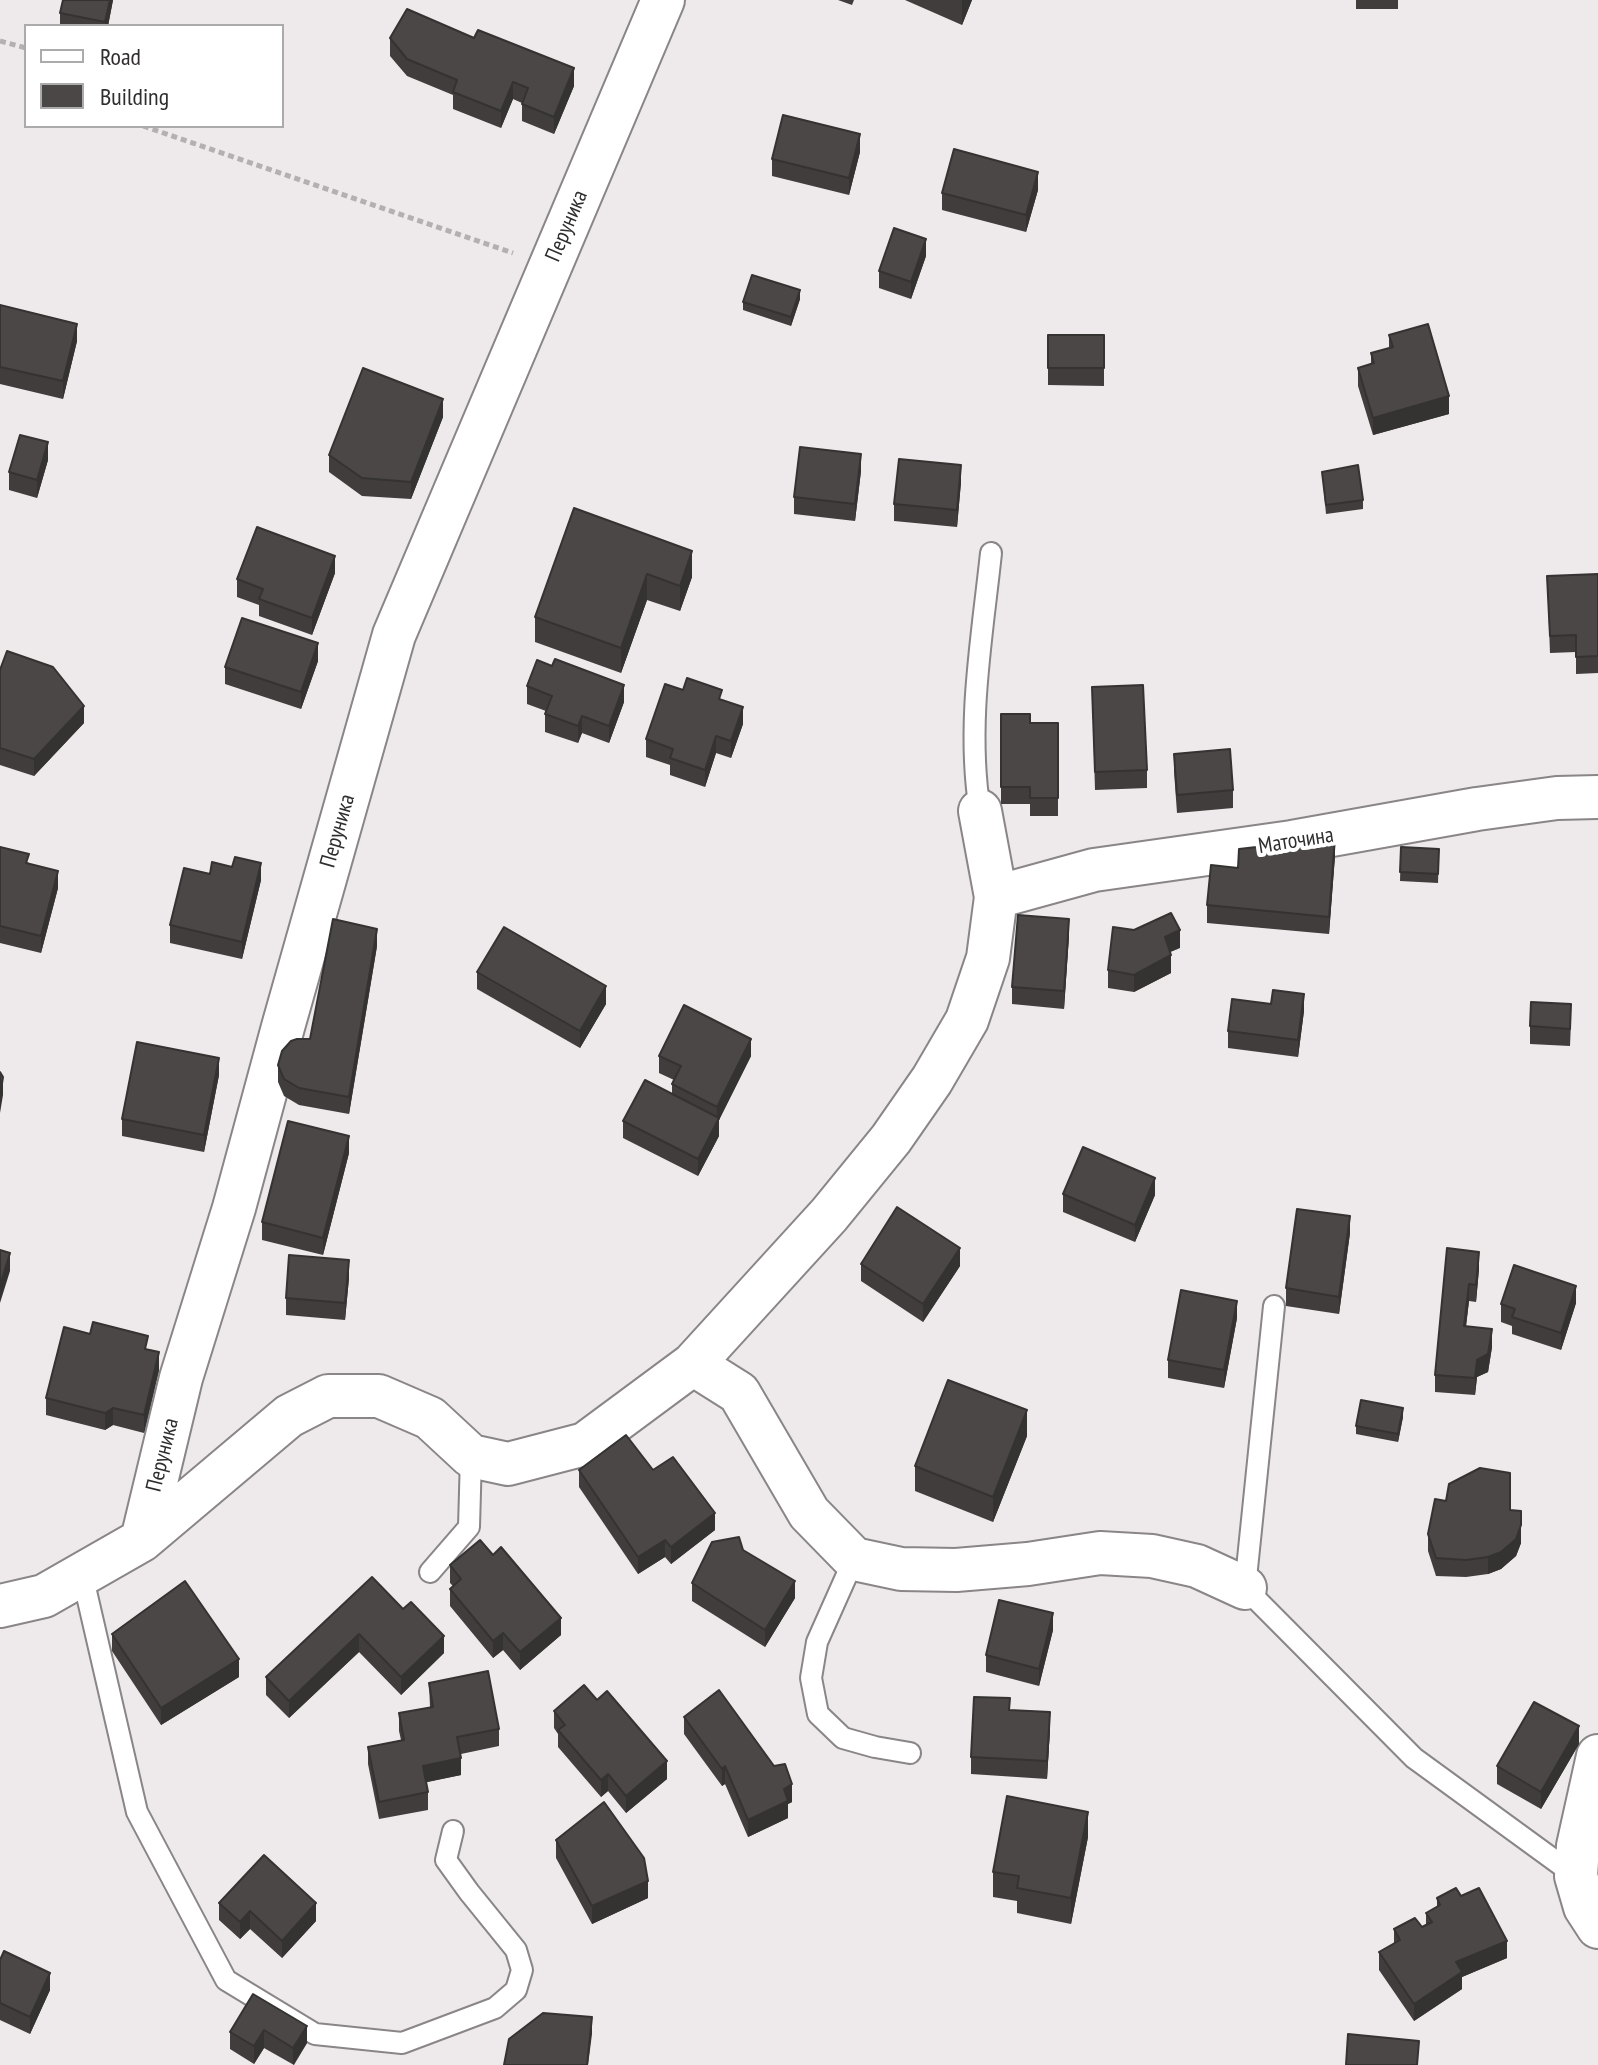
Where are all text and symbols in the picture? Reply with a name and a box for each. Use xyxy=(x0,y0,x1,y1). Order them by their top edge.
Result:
legend xyxy=(24,24,284,128)
text: Road xyxy=(100,41,141,72)
text: Building xyxy=(100,81,169,112)
street label: Перуника xyxy=(540,186,594,266)
street label: Перуника xyxy=(315,791,361,871)
street label: Маточина xyxy=(1256,822,1336,860)
street label: Перуника xyxy=(141,1416,185,1494)

